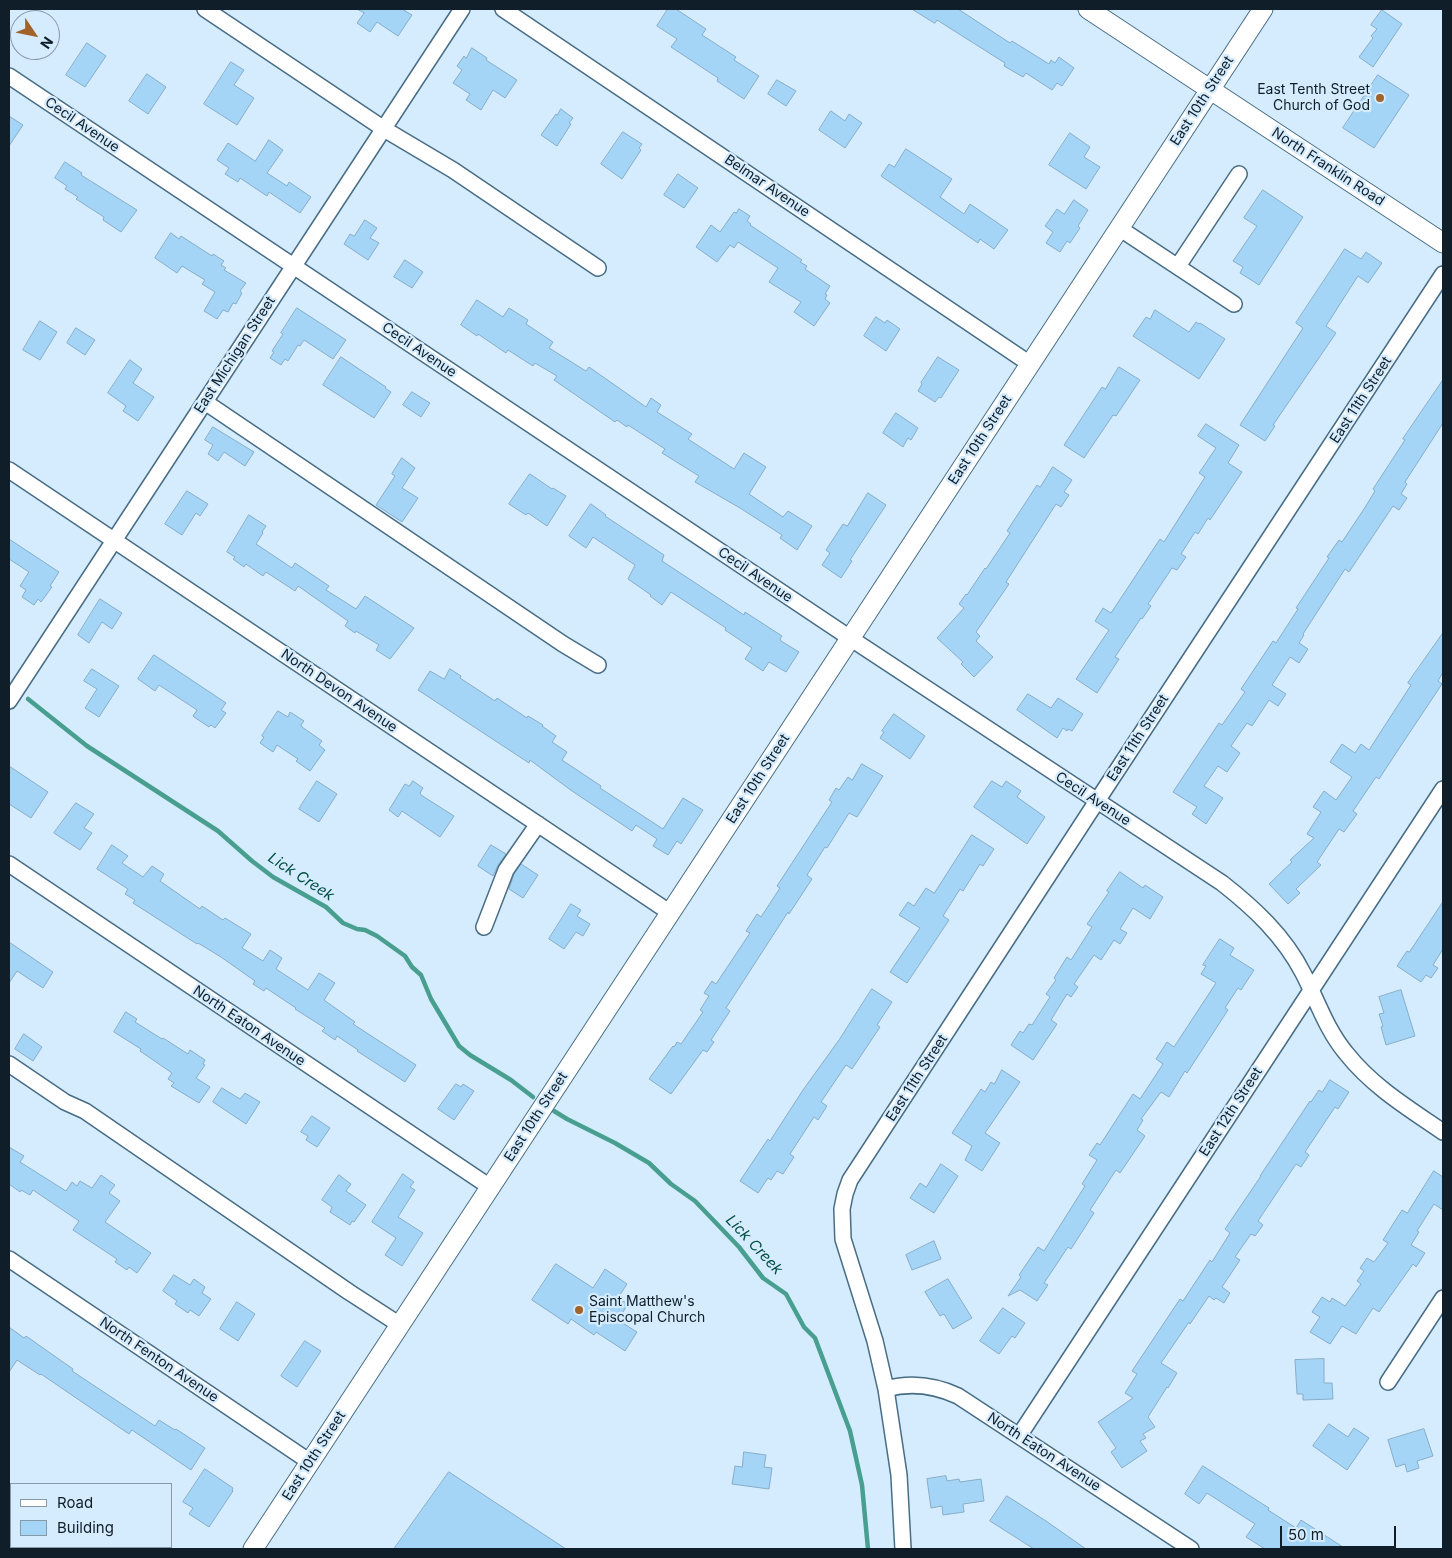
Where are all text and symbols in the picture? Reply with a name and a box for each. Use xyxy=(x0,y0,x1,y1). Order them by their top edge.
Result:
north arrow xyxy=(10,10,60,60)
text: N xyxy=(37,34,57,52)
street label: East 10th Street xyxy=(1167,53,1237,149)
place label: East Tenth Street Church of God xyxy=(1257,82,1370,114)
marker: East Tenth Street Church of God xyxy=(1374,92,1386,104)
street label: Cecil Avenue xyxy=(42,94,122,156)
street label: North Franklin Road xyxy=(1269,124,1387,210)
street label: Belmar Avenue xyxy=(721,151,813,221)
street label: East Michigan Street xyxy=(191,293,279,417)
street label: Cecil Avenue xyxy=(379,319,459,381)
street label: East 11th Street xyxy=(1327,353,1395,447)
street label: East 10th Street xyxy=(945,392,1015,488)
street label: Cecil Avenue xyxy=(715,544,795,606)
street label: North Devon Avenue xyxy=(278,646,400,736)
street label: East 11th Street xyxy=(1104,691,1172,785)
street label: East 10th Street xyxy=(723,731,793,827)
street label: Cecil Avenue xyxy=(1052,768,1134,830)
water label: Lick Creek xyxy=(265,849,337,905)
street label: North Eaton Avenue xyxy=(190,982,308,1070)
street label: East 11th Street xyxy=(883,1031,951,1125)
street label: East 12th Street xyxy=(1196,1064,1266,1160)
street label: East 10th Street xyxy=(501,1069,571,1165)
water label: Lick Creek xyxy=(722,1211,786,1279)
place label: Saint Matthew's Episcopal Church xyxy=(589,1294,705,1326)
marker: Saint Matthew's Episcopal Church xyxy=(573,1304,585,1316)
street label: North Fenton Avenue xyxy=(96,1314,222,1406)
street label: East 10th Street xyxy=(279,1408,349,1504)
street label: North Eaton Avenue xyxy=(984,1409,1104,1495)
legend xyxy=(10,1483,172,1548)
text: Road xyxy=(57,1493,93,1512)
scale bar xyxy=(1282,1516,1398,1548)
text: Building xyxy=(57,1518,114,1537)
text: 50 m xyxy=(1288,1525,1324,1544)

